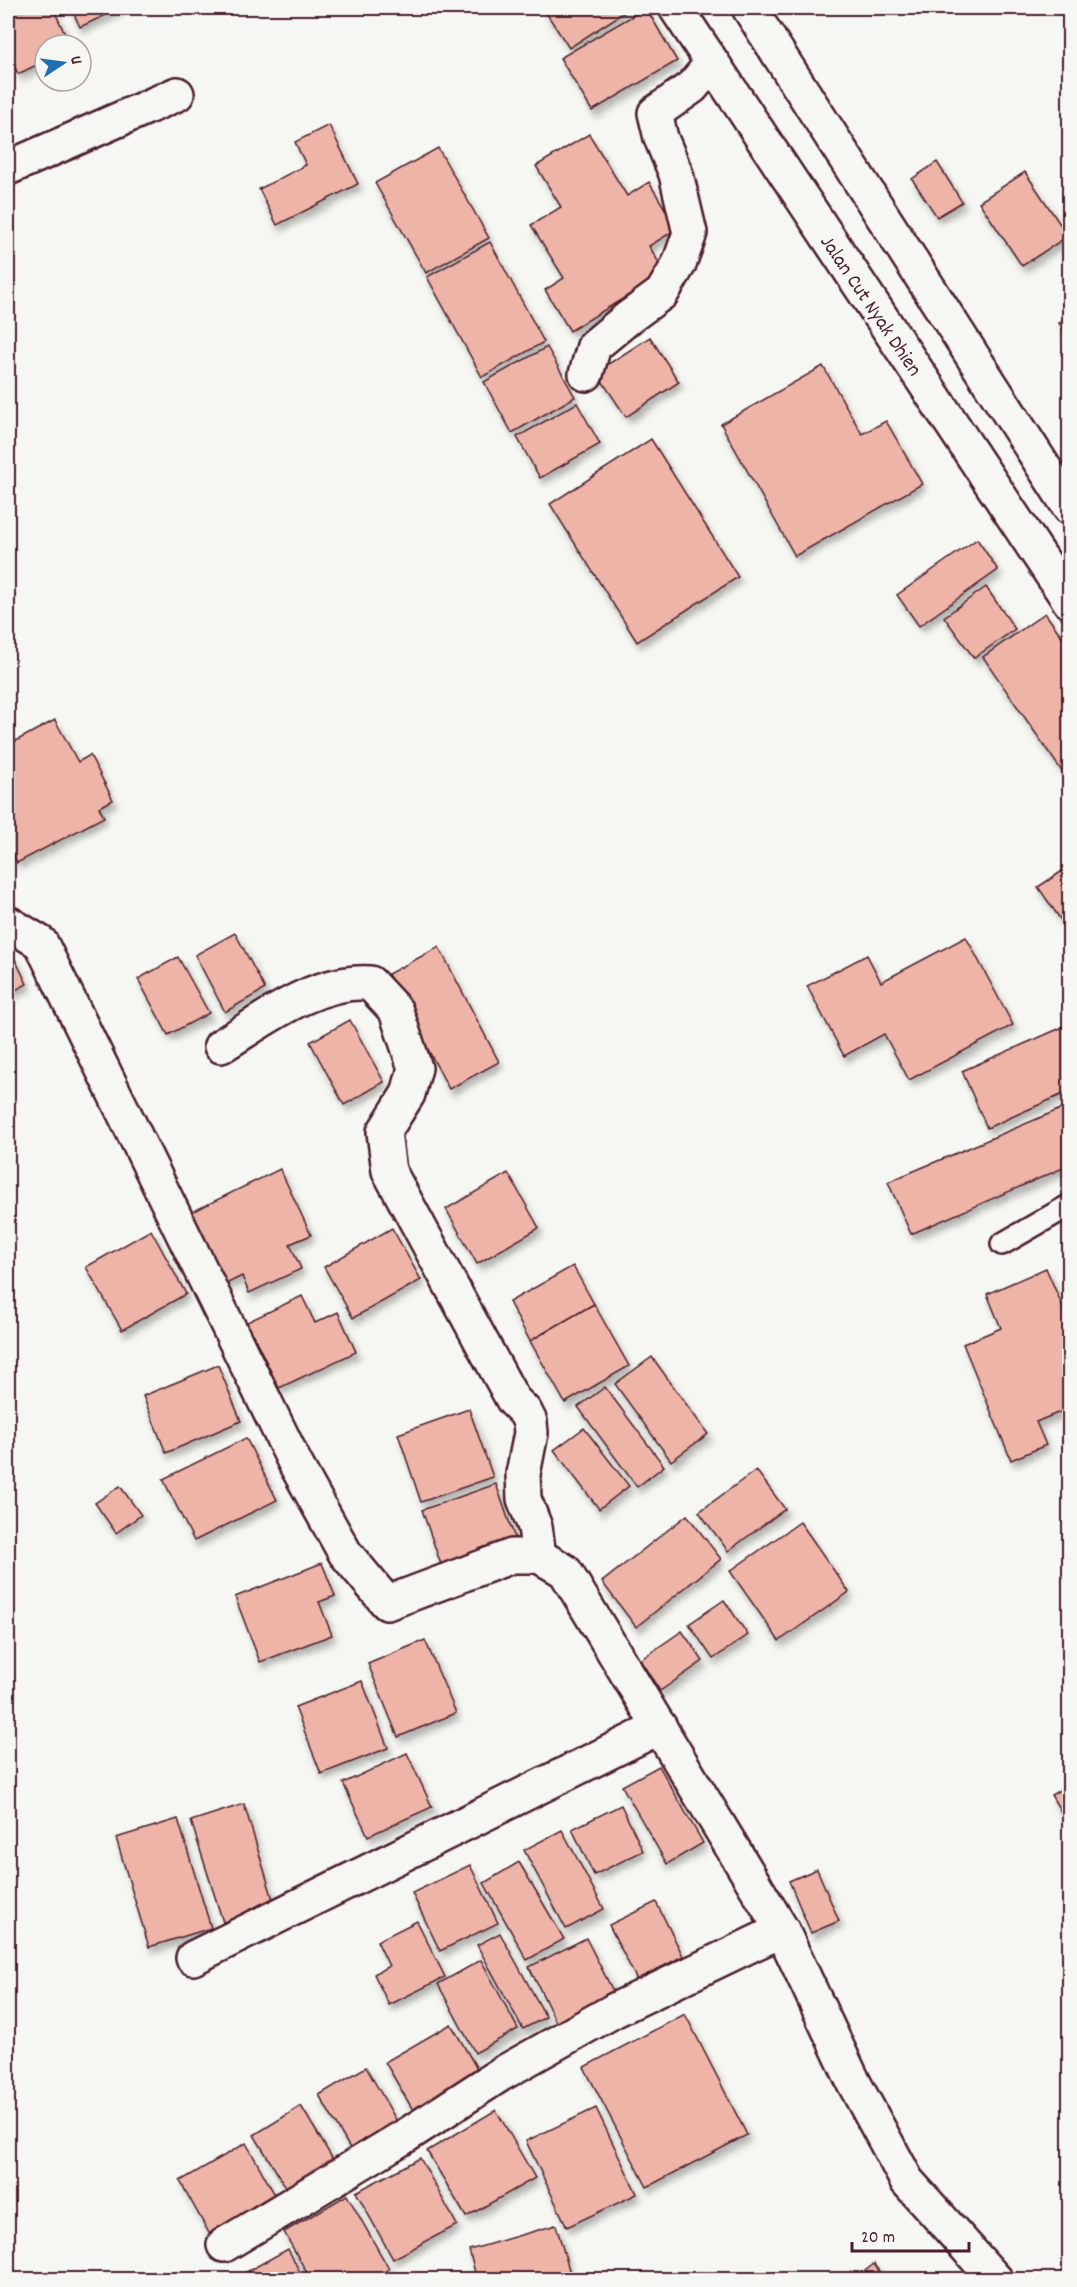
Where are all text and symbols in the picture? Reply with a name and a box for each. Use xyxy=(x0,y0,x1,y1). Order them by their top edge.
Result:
north arrow xyxy=(33,33,93,93)
text: U xyxy=(63,54,87,67)
street label: Jalan Cut Nyak Dhien xyxy=(811,230,928,383)
scale bar xyxy=(852,2215,969,2253)
text: 20 m xyxy=(861,2226,895,2251)

